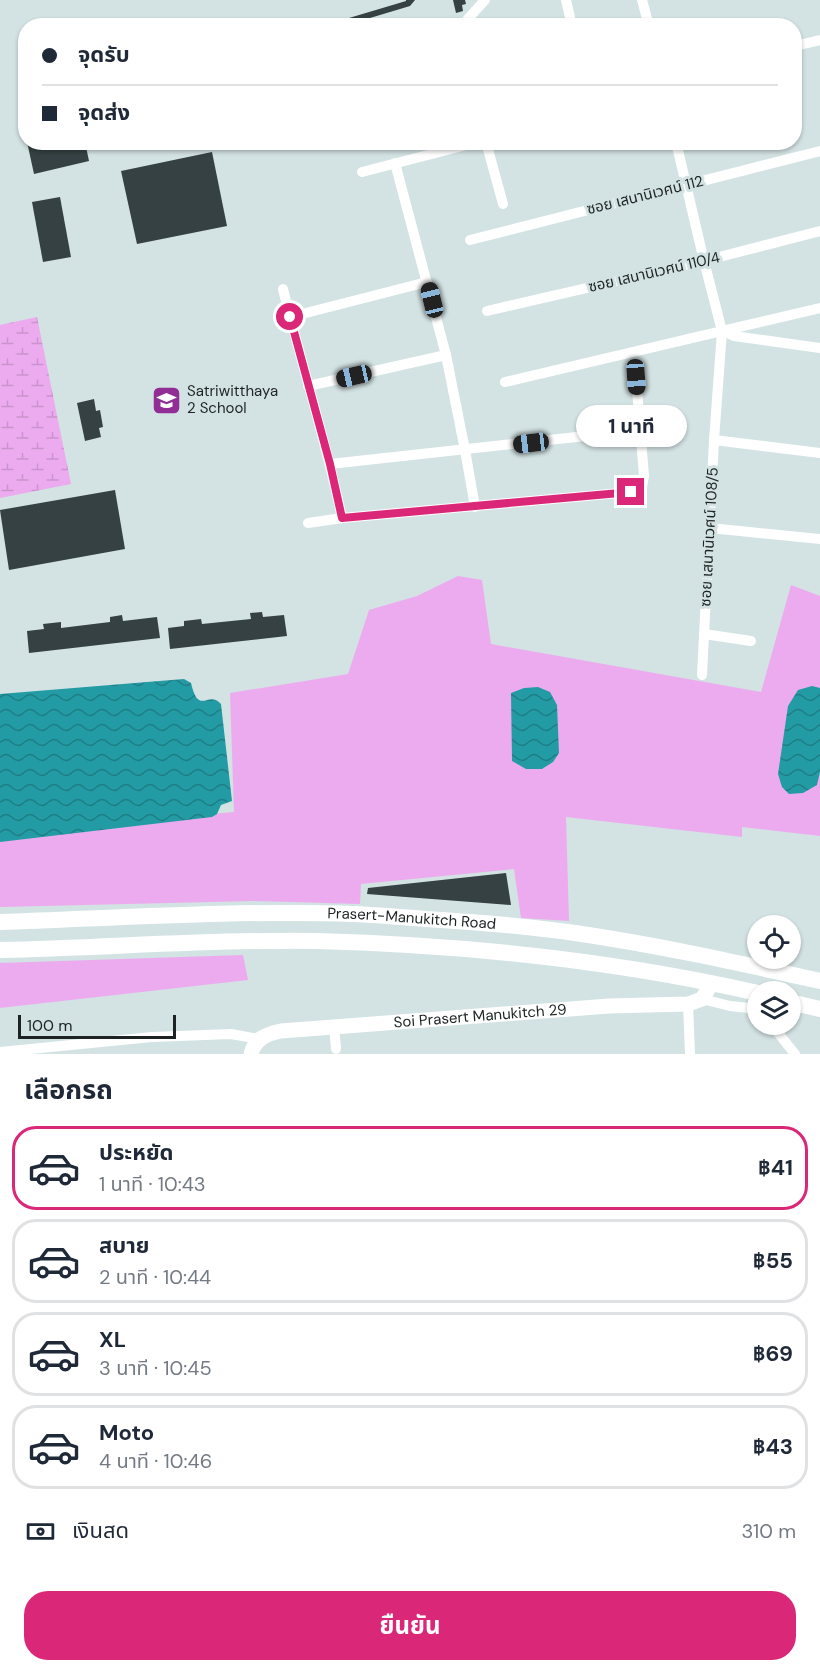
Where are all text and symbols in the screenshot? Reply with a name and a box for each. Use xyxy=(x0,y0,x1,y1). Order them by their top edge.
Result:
text: จุดรับ xyxy=(78,40,130,69)
text: จุดส่ง xyxy=(78,98,130,127)
street label: ซอย เสนานิเวศน์ 112 xyxy=(585,171,705,219)
street label: ซอย เสนานิเวศน์ 110/4 xyxy=(586,247,722,297)
car xyxy=(419,280,445,320)
route start xyxy=(276,303,303,330)
car xyxy=(626,358,646,396)
car xyxy=(334,363,374,389)
place label: Satriwitthaya 2 School xyxy=(187,381,278,418)
school or university icon: Satriwitthaya 2 School xyxy=(150,384,182,416)
callout: 1 นาที xyxy=(576,405,686,447)
text: 1 นาที xyxy=(608,413,655,439)
car xyxy=(512,432,550,454)
street label: ซอย เสนานิเวศน์ 108/5 xyxy=(695,467,723,607)
route end xyxy=(617,478,644,505)
street label: Prasert-Manukitch Road xyxy=(327,903,497,934)
map controls xyxy=(747,915,801,1035)
button: locate xyxy=(747,915,801,969)
button: layers xyxy=(747,981,801,1035)
street label: Soi Prasert Manukitch 29 xyxy=(393,999,567,1032)
scale bar xyxy=(18,1012,176,1040)
text: 100 m xyxy=(27,1015,72,1036)
text: เลือกรถ xyxy=(24,1072,113,1107)
text: ประหยัด xyxy=(99,1138,174,1167)
icon: car xyxy=(27,1141,81,1195)
text: ฿41 xyxy=(758,1153,793,1182)
text: 1 นาที · 10:43 xyxy=(99,1171,206,1197)
text: สบาย xyxy=(99,1231,149,1260)
icon: car xyxy=(27,1234,81,1288)
text: ฿55 xyxy=(753,1246,793,1275)
text: 2 นาที · 10:44 xyxy=(99,1264,211,1290)
text: XL xyxy=(99,1325,126,1354)
icon: car xyxy=(27,1327,81,1381)
text: ฿69 xyxy=(753,1339,793,1368)
text: 3 นาที · 10:45 xyxy=(99,1355,212,1381)
text: Moto xyxy=(99,1418,154,1447)
icon: car xyxy=(27,1420,81,1474)
text: ฿43 xyxy=(753,1432,793,1461)
text: 4 นาที · 10:46 xyxy=(99,1448,212,1474)
icon: cash xyxy=(24,1515,57,1548)
text: เงินสด xyxy=(72,1516,129,1545)
text: 310 m xyxy=(741,1518,796,1544)
button: ยืนยัน xyxy=(24,1591,796,1660)

